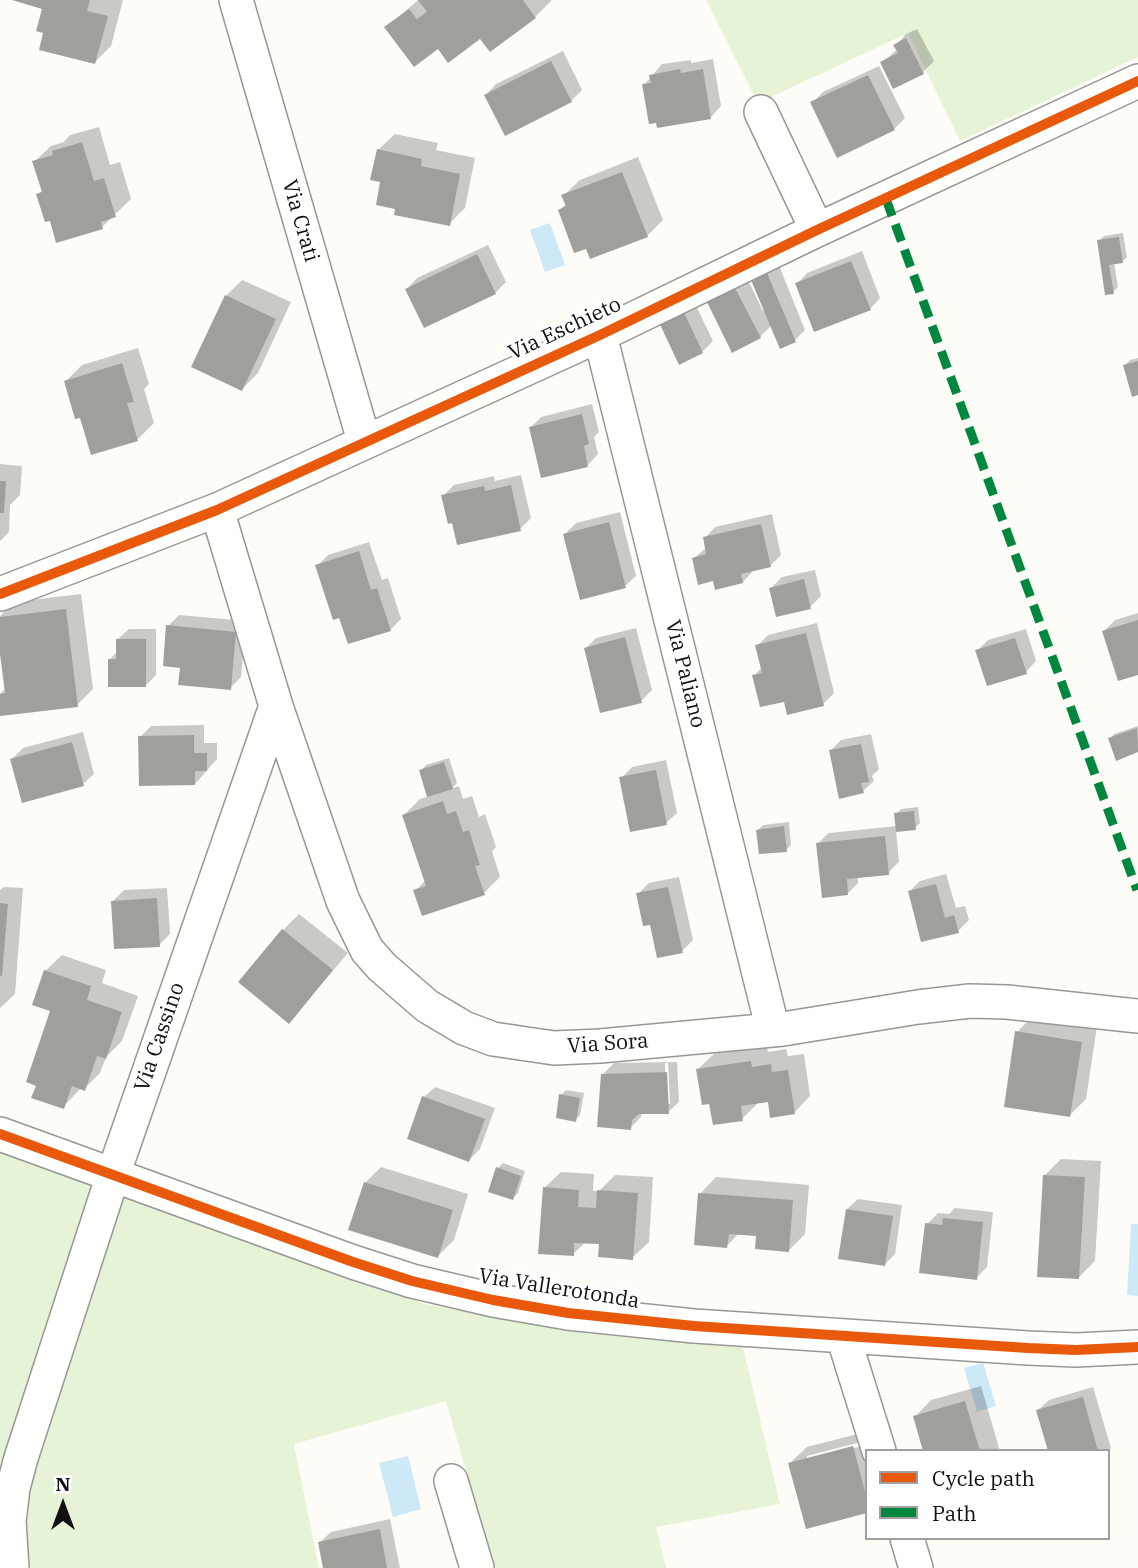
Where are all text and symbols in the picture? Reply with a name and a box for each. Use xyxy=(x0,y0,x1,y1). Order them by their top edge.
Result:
street label: Via Crati xyxy=(276,177,324,265)
street label: Via Eschieto xyxy=(505,292,625,366)
street label: Via Paliano xyxy=(659,617,711,731)
street label: Via Cassino xyxy=(130,979,190,1095)
street label: Via Sora xyxy=(567,1029,649,1059)
street label: Via Vallerotonda xyxy=(477,1264,641,1314)
legend xyxy=(865,1449,1110,1540)
text: Cycle path xyxy=(932,1464,1035,1492)
north arrow xyxy=(28,1470,98,1540)
text: N xyxy=(55,1472,71,1496)
text: Path xyxy=(932,1499,977,1527)

